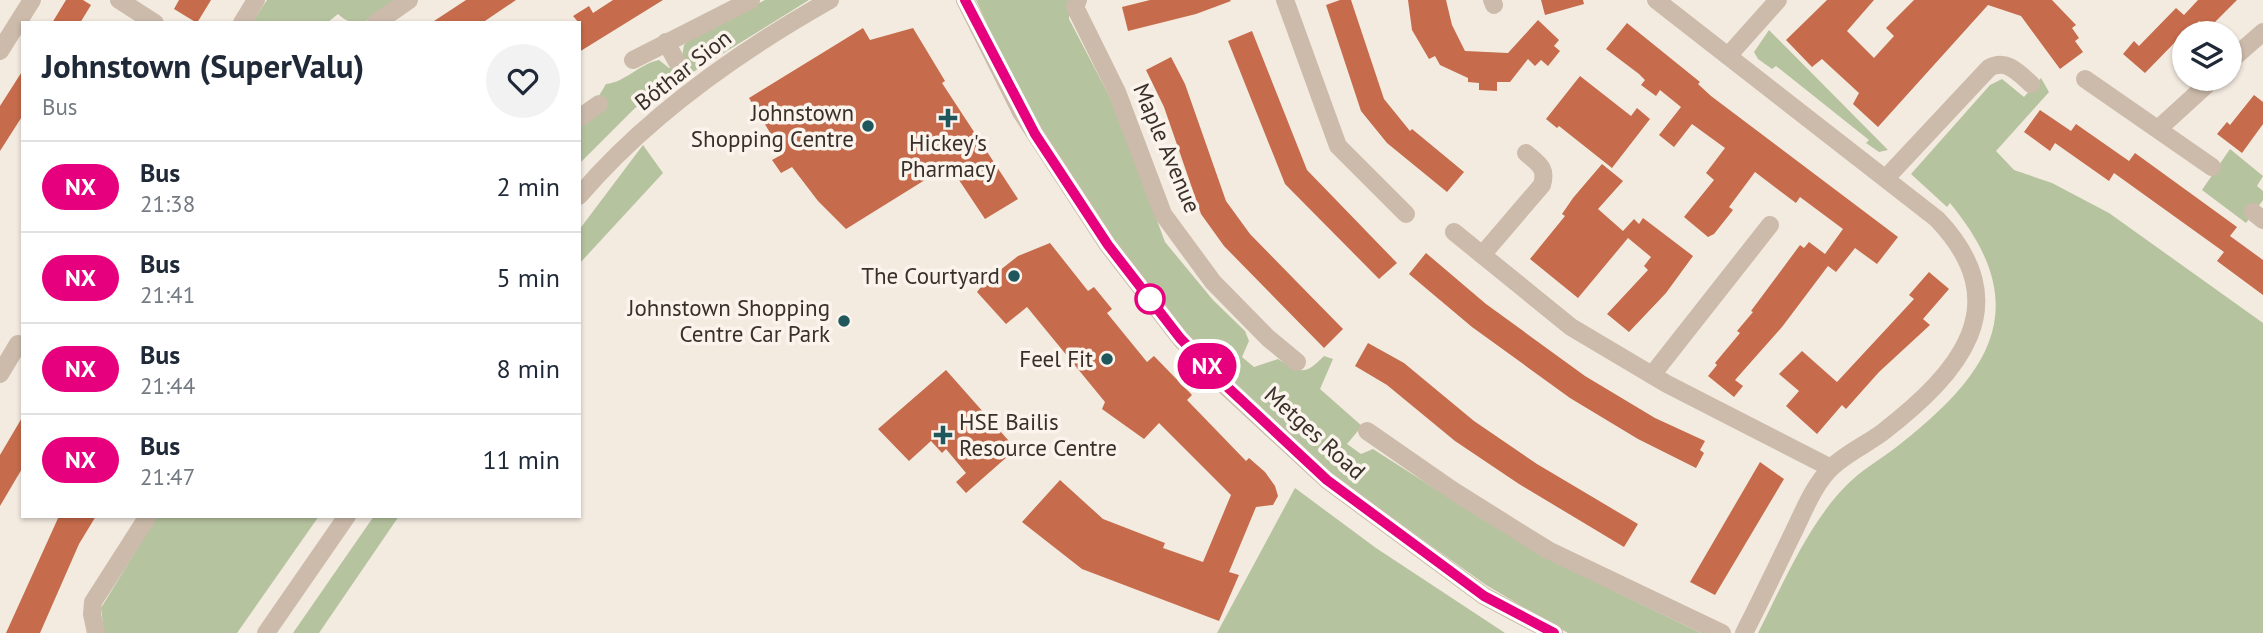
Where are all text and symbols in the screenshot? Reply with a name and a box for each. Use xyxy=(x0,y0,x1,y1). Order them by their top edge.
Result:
map controls xyxy=(2172,21,2242,91)
button: layers xyxy=(2172,21,2242,91)
street label: Bóthar Sion xyxy=(629,23,737,116)
text: Johnstown (SuperValu) xyxy=(42,44,364,87)
button: heart xyxy=(486,44,560,118)
street label: Maple Avenue xyxy=(1127,79,1208,217)
text: Bus xyxy=(42,92,78,121)
place label: Johnstown Shopping Centre xyxy=(691,98,854,153)
marker: Hickey's Pharmacy xyxy=(940,110,956,126)
marker: Johnstown Shopping Centre xyxy=(860,118,876,134)
place label: Hickey's Pharmacy xyxy=(900,128,996,183)
text: Bus xyxy=(140,156,180,189)
text: 2 min xyxy=(497,170,560,203)
text: NX xyxy=(65,171,96,202)
text: 21:38 xyxy=(140,189,195,218)
text: Bus xyxy=(140,247,180,280)
text: 5 min xyxy=(497,261,560,294)
place label: The Courtyard xyxy=(861,261,1000,290)
text: NX xyxy=(65,262,96,293)
marker: The Courtyard xyxy=(1006,268,1022,284)
text: 21:41 xyxy=(140,280,195,309)
unlabelled marker xyxy=(1135,284,1165,314)
place label: Johnstown Shopping Centre Car Park xyxy=(627,293,830,348)
marker: Johnstown Shopping Centre Car Park xyxy=(836,313,852,329)
text: Bus xyxy=(140,338,180,371)
line badge: NX xyxy=(1176,343,1238,389)
place label: Feel Fit xyxy=(1019,344,1093,373)
text: NX xyxy=(1192,350,1222,381)
marker: Feel Fit xyxy=(1099,351,1115,367)
text: 8 min xyxy=(497,352,560,385)
text: NX xyxy=(65,353,96,384)
text: 21:44 xyxy=(140,371,195,400)
street label: Metges Road xyxy=(1259,380,1372,486)
place label: HSE Bailis Resource Centre xyxy=(959,407,1117,462)
marker: HSE Bailis Resource Centre xyxy=(933,425,953,445)
text: Bus xyxy=(140,429,180,462)
text: 11 min xyxy=(482,443,560,476)
text: NX xyxy=(65,444,96,475)
text: 21:47 xyxy=(140,462,195,491)

